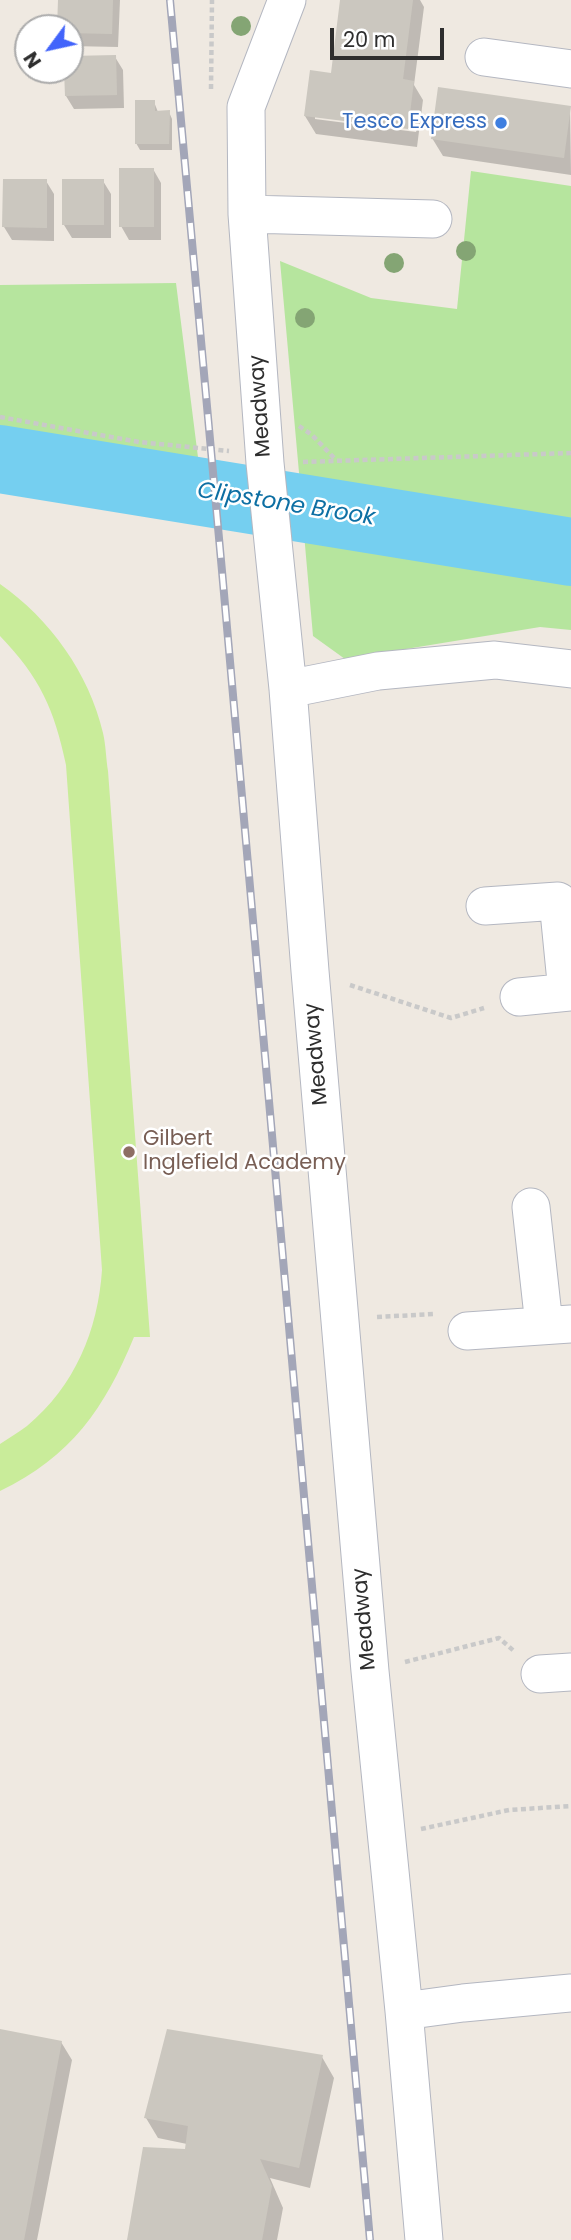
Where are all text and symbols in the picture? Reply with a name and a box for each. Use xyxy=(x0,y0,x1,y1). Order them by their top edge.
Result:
north arrow xyxy=(14,14,84,84)
scale bar xyxy=(333,14,447,58)
text: 20 m xyxy=(343,25,396,54)
text: N xyxy=(17,46,48,73)
place label: Tesco Express xyxy=(342,110,487,136)
marker: Tesco Express xyxy=(493,115,509,131)
street label: Meadway xyxy=(245,354,277,458)
water label: Clipstone Brook xyxy=(195,477,377,533)
street label: Meadway xyxy=(300,1002,334,1106)
place label: Gilbert Inglefield Academy xyxy=(143,1127,346,1177)
marker: Gilbert Inglefield Academy xyxy=(121,1144,137,1160)
street label: Meadway xyxy=(348,1567,382,1671)

